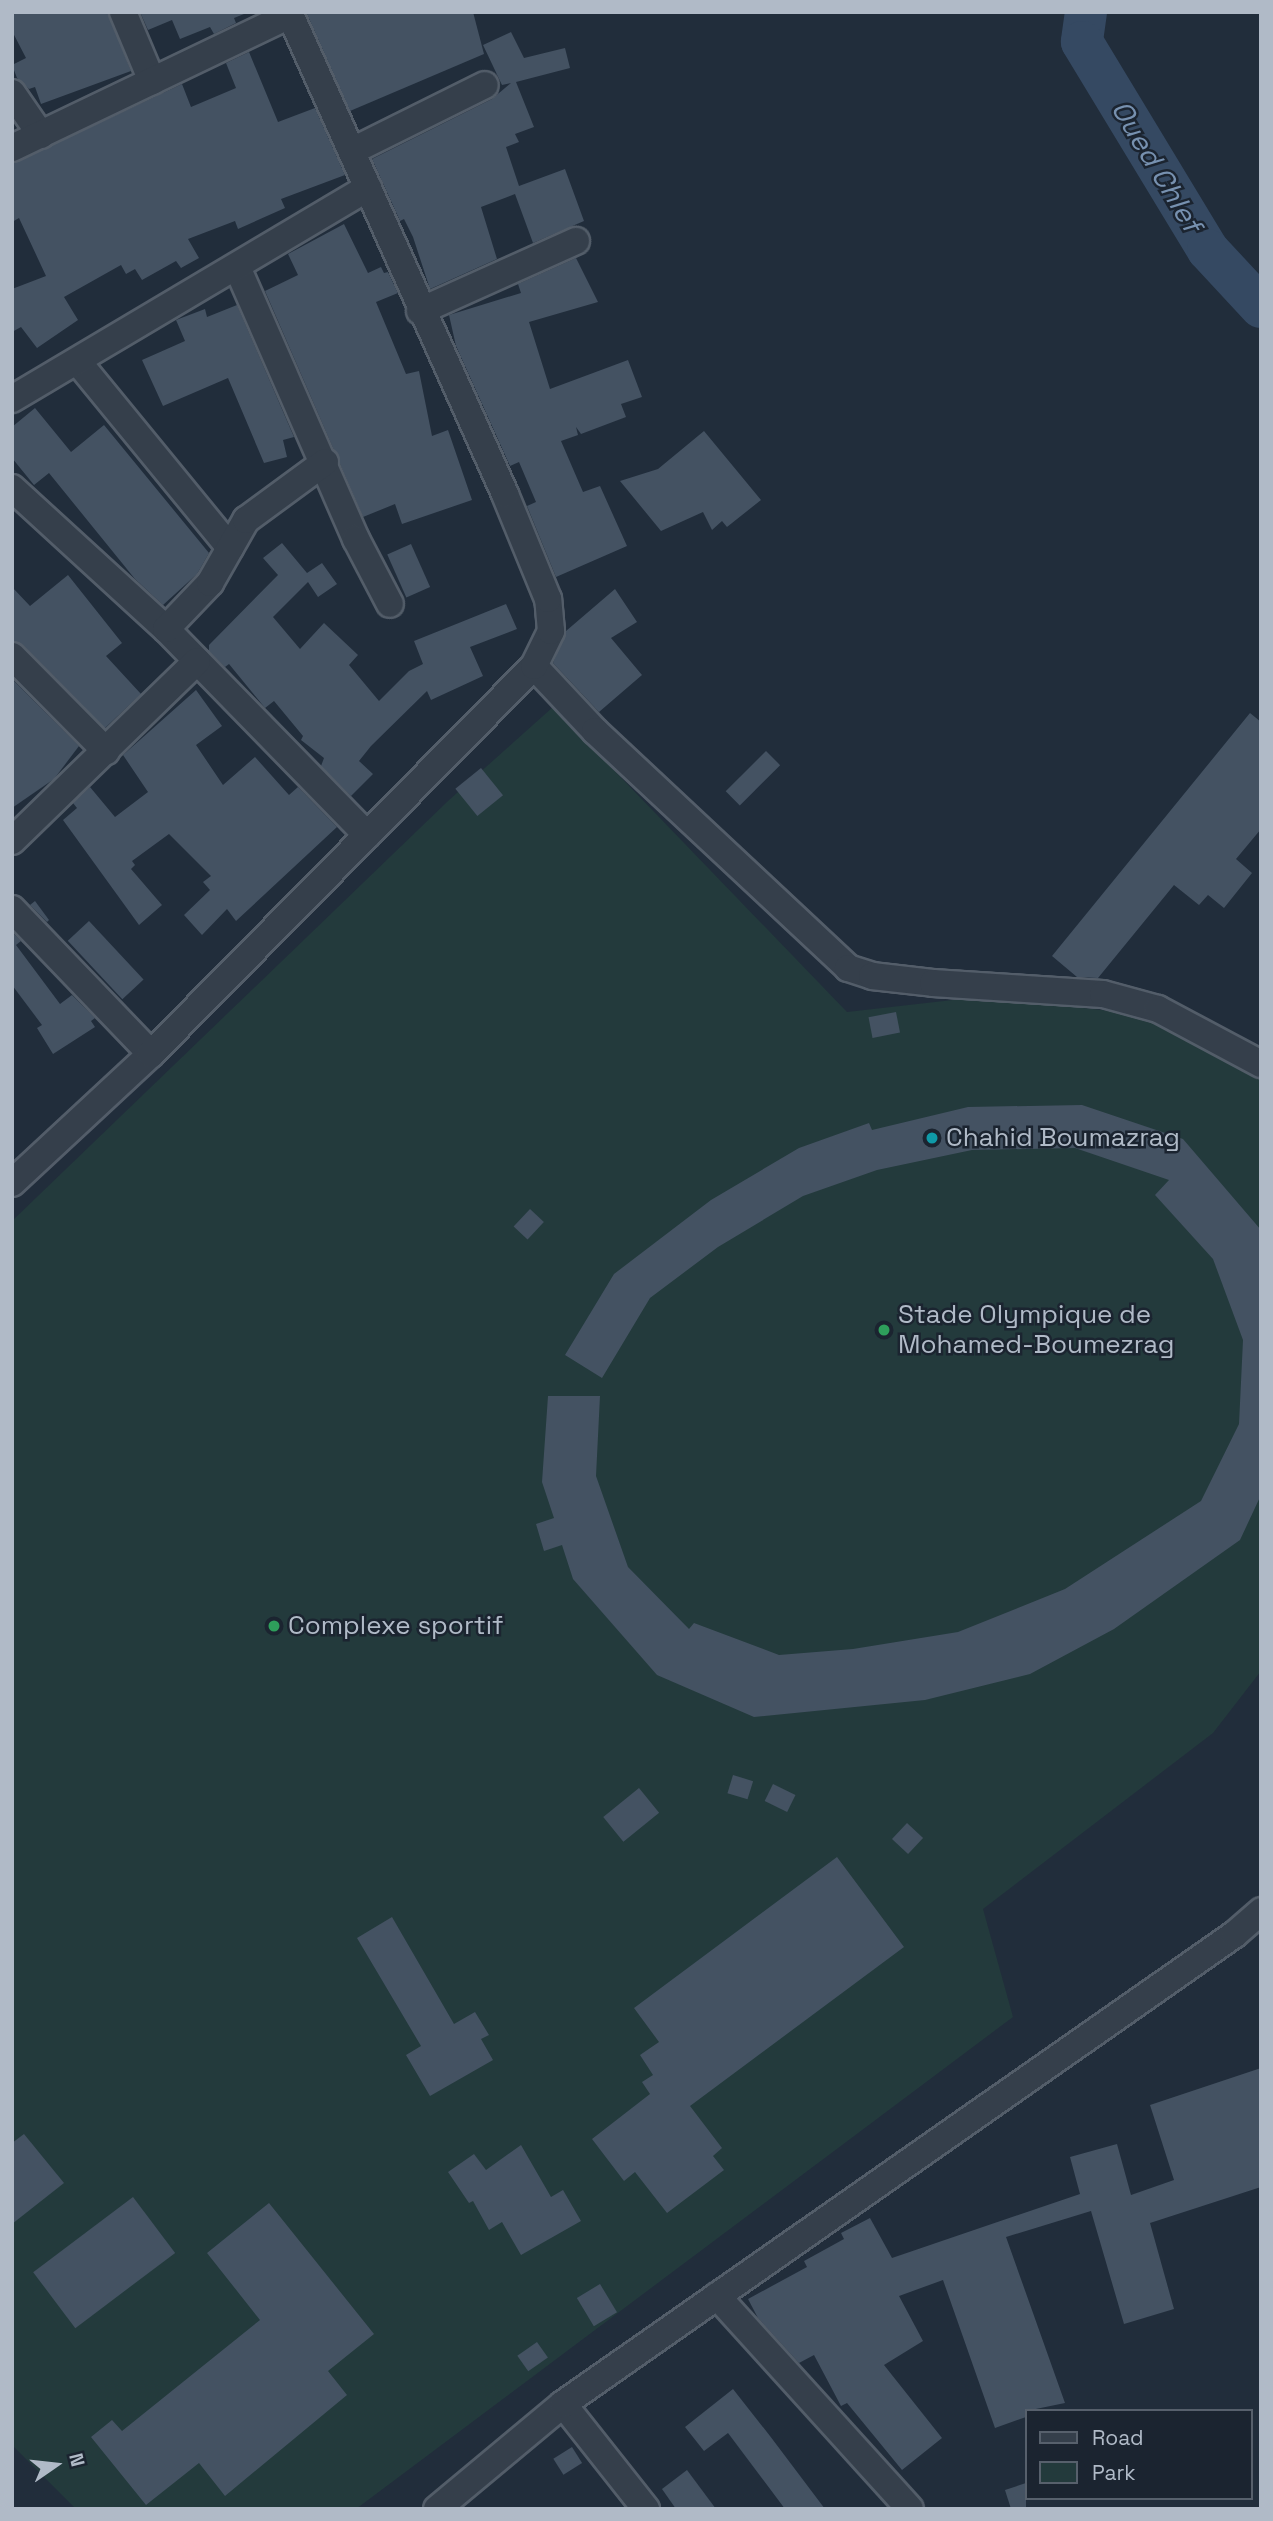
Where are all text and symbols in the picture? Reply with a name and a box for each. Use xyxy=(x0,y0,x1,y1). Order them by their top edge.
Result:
water label: Oued Chlef xyxy=(1104,94,1210,238)
place label: Chahid Boumazrag xyxy=(946,1122,1180,1154)
marker: Chahid Boumazrag xyxy=(924,1130,940,1146)
place label: Stade Olympique de Mohamed-Boumezrag xyxy=(898,1299,1174,1360)
marker: Stade Olympique de Mohamed-Boumezrag xyxy=(876,1322,892,1338)
place label: Complexe sportif xyxy=(288,1610,504,1642)
marker: Complexe sportif xyxy=(266,1618,282,1634)
legend xyxy=(1024,2409,1252,2500)
text: Road xyxy=(1092,2424,1144,2451)
north arrow xyxy=(21,2430,91,2500)
text: N xyxy=(63,2451,91,2469)
text: Park xyxy=(1092,2459,1136,2486)

